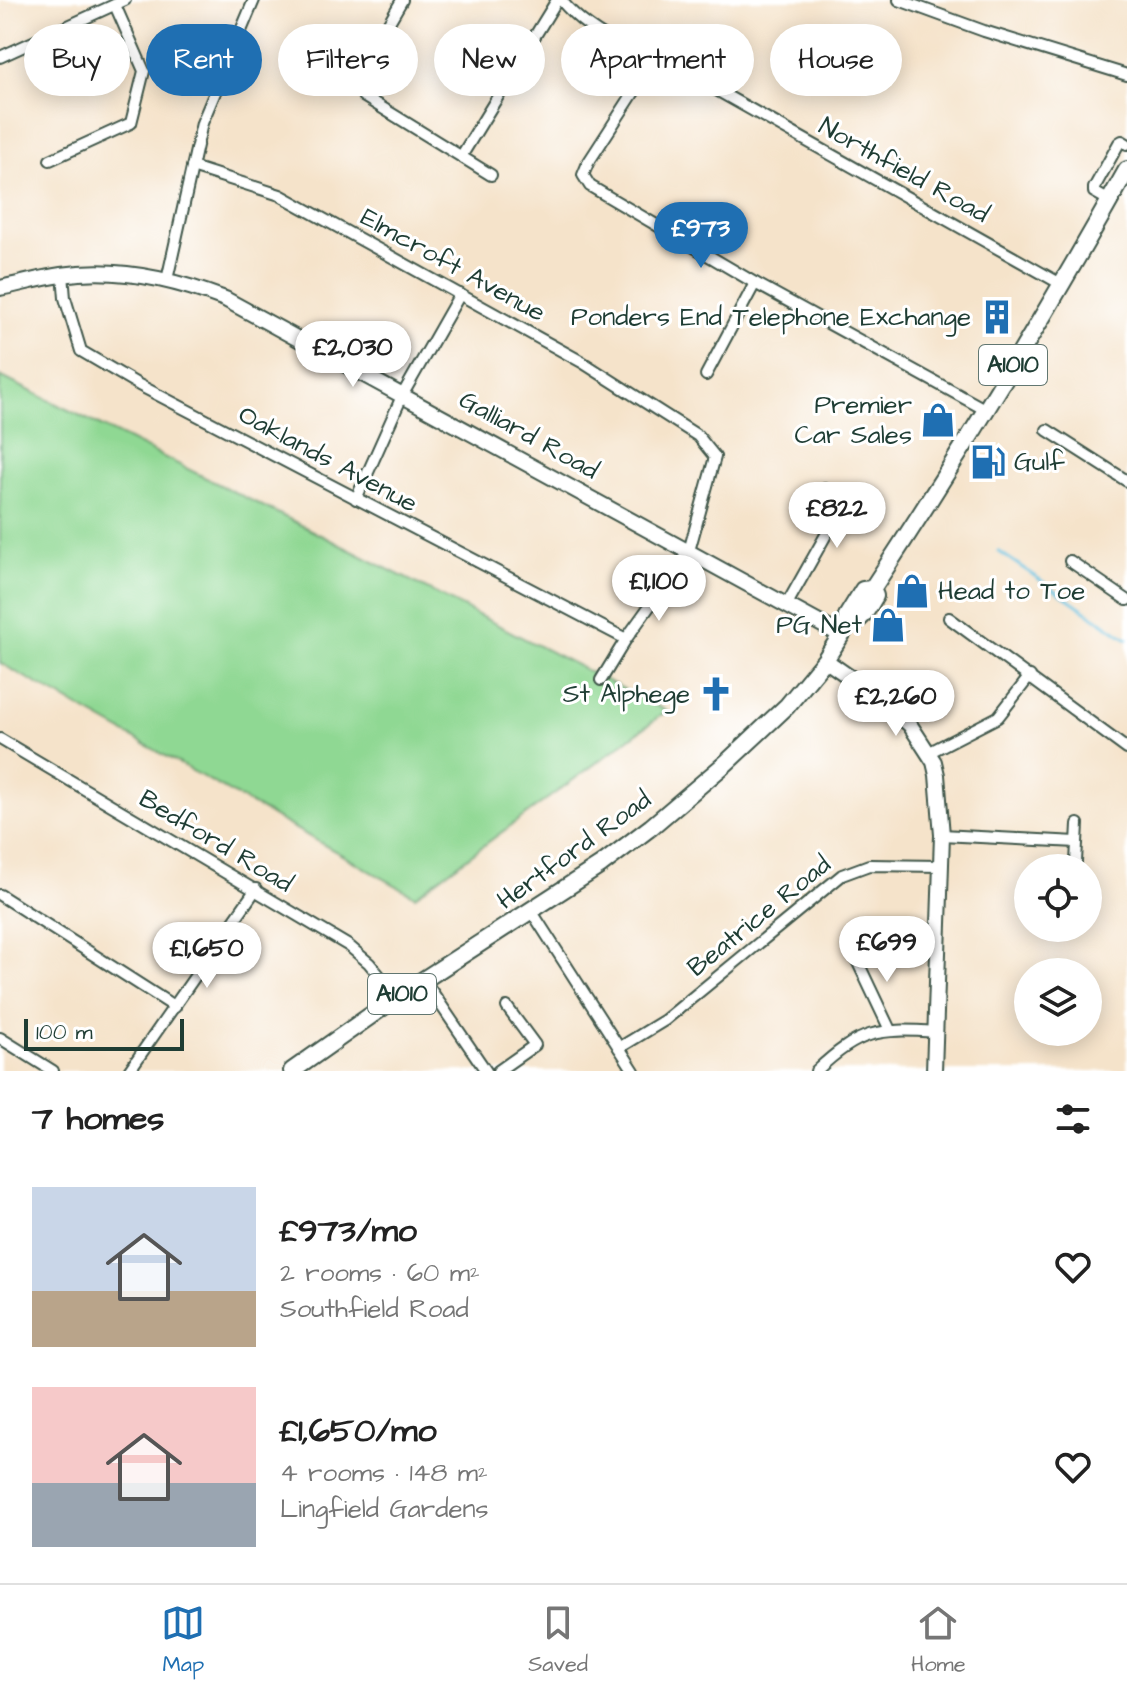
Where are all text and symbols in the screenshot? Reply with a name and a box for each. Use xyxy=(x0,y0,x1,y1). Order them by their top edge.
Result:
chip: Buy xyxy=(24,24,130,96)
chip: Rent xyxy=(146,24,262,96)
chip: Filters xyxy=(278,24,418,96)
chip: New xyxy=(434,24,545,96)
chip: Apartment xyxy=(561,24,754,96)
chip: House xyxy=(770,24,902,96)
street label: Northfield Road xyxy=(812,108,996,232)
street label: Elmcroft Avenue xyxy=(354,199,552,331)
pin: £973 xyxy=(654,202,748,270)
text: £973 xyxy=(672,210,730,246)
building icon: Ponders End Telephone Exchange xyxy=(978,298,1016,336)
place label: Ponders End Telephone Exchange xyxy=(571,299,971,337)
pin: £2,030 xyxy=(288,321,418,389)
text: £2,030 xyxy=(313,329,393,365)
road number: A1010 xyxy=(979,345,1047,385)
street label: Galliard Road xyxy=(453,382,605,488)
place label: Premier Car Sales xyxy=(794,387,912,453)
street label: Oaklands Avenue xyxy=(232,397,424,521)
shop icon: Premier Car Sales xyxy=(919,401,957,439)
fuel station icon: Gulf xyxy=(969,443,1007,481)
place label: Gulf xyxy=(1014,444,1065,480)
pin: £822 xyxy=(790,482,884,550)
text: £822 xyxy=(807,490,867,526)
pin: £1,100 xyxy=(594,555,724,623)
text: £1,100 xyxy=(630,563,688,599)
shop icon: Head to Toe xyxy=(893,572,931,610)
place label: Head to Toe xyxy=(938,573,1085,609)
shop icon: PG Net xyxy=(869,606,907,644)
place label: PG Net xyxy=(776,607,862,643)
pin: £2,260 xyxy=(831,670,961,738)
church icon: St Alphege xyxy=(697,675,735,713)
place label: St Alphege xyxy=(563,676,690,714)
text: £2,260 xyxy=(855,678,937,714)
street label: Bedford Road xyxy=(132,781,300,901)
street label: Hertford Road xyxy=(490,782,658,918)
street label: Beatrice Road xyxy=(680,847,838,985)
map controls xyxy=(1014,854,1102,1046)
button: locate xyxy=(1014,854,1102,942)
pin: £699 xyxy=(840,916,934,984)
pin: £1,650 xyxy=(142,922,272,990)
text: £699 xyxy=(857,924,917,960)
text: £1,650 xyxy=(170,930,244,966)
button: layers xyxy=(1014,958,1102,1046)
road number: A1010 xyxy=(368,974,436,1014)
scale bar xyxy=(24,1015,184,1051)
text: 100 m xyxy=(36,1017,93,1048)
text: 7 homes xyxy=(32,1095,164,1143)
icon: filters xyxy=(1051,1097,1095,1141)
text: £973/mo xyxy=(280,1207,417,1255)
icon: home xyxy=(96,1219,192,1315)
icon: heart xyxy=(1051,1245,1095,1289)
text: 2 rooms · 60 m² xyxy=(280,1255,480,1291)
text: Southfield Road xyxy=(280,1291,469,1327)
text: £1,650/mo xyxy=(280,1407,437,1455)
icon: home xyxy=(96,1419,192,1515)
icon: heart xyxy=(1051,1445,1095,1489)
text: 4 rooms · 148 m² xyxy=(280,1455,488,1491)
text: Lingfield Gardens xyxy=(280,1491,489,1527)
tab: Map xyxy=(161,1601,205,1680)
tab: Saved xyxy=(528,1601,588,1680)
tab: Home xyxy=(911,1601,966,1680)

